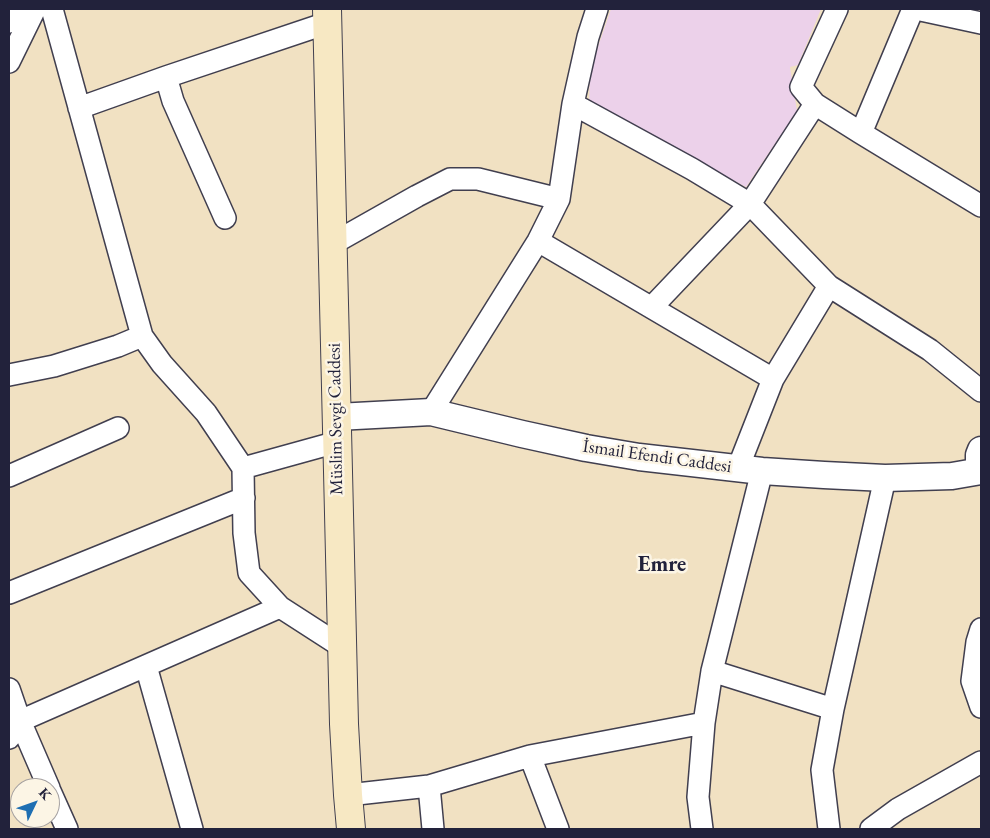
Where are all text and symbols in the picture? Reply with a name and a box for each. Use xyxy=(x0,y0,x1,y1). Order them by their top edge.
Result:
street label: Müslim Sevgi Caddesi xyxy=(324,343,348,495)
street label: İsmail Efendi Caddesi xyxy=(581,436,733,478)
district label: Emre xyxy=(638,552,686,578)
north arrow xyxy=(10,778,60,828)
text: K xyxy=(35,784,56,804)

